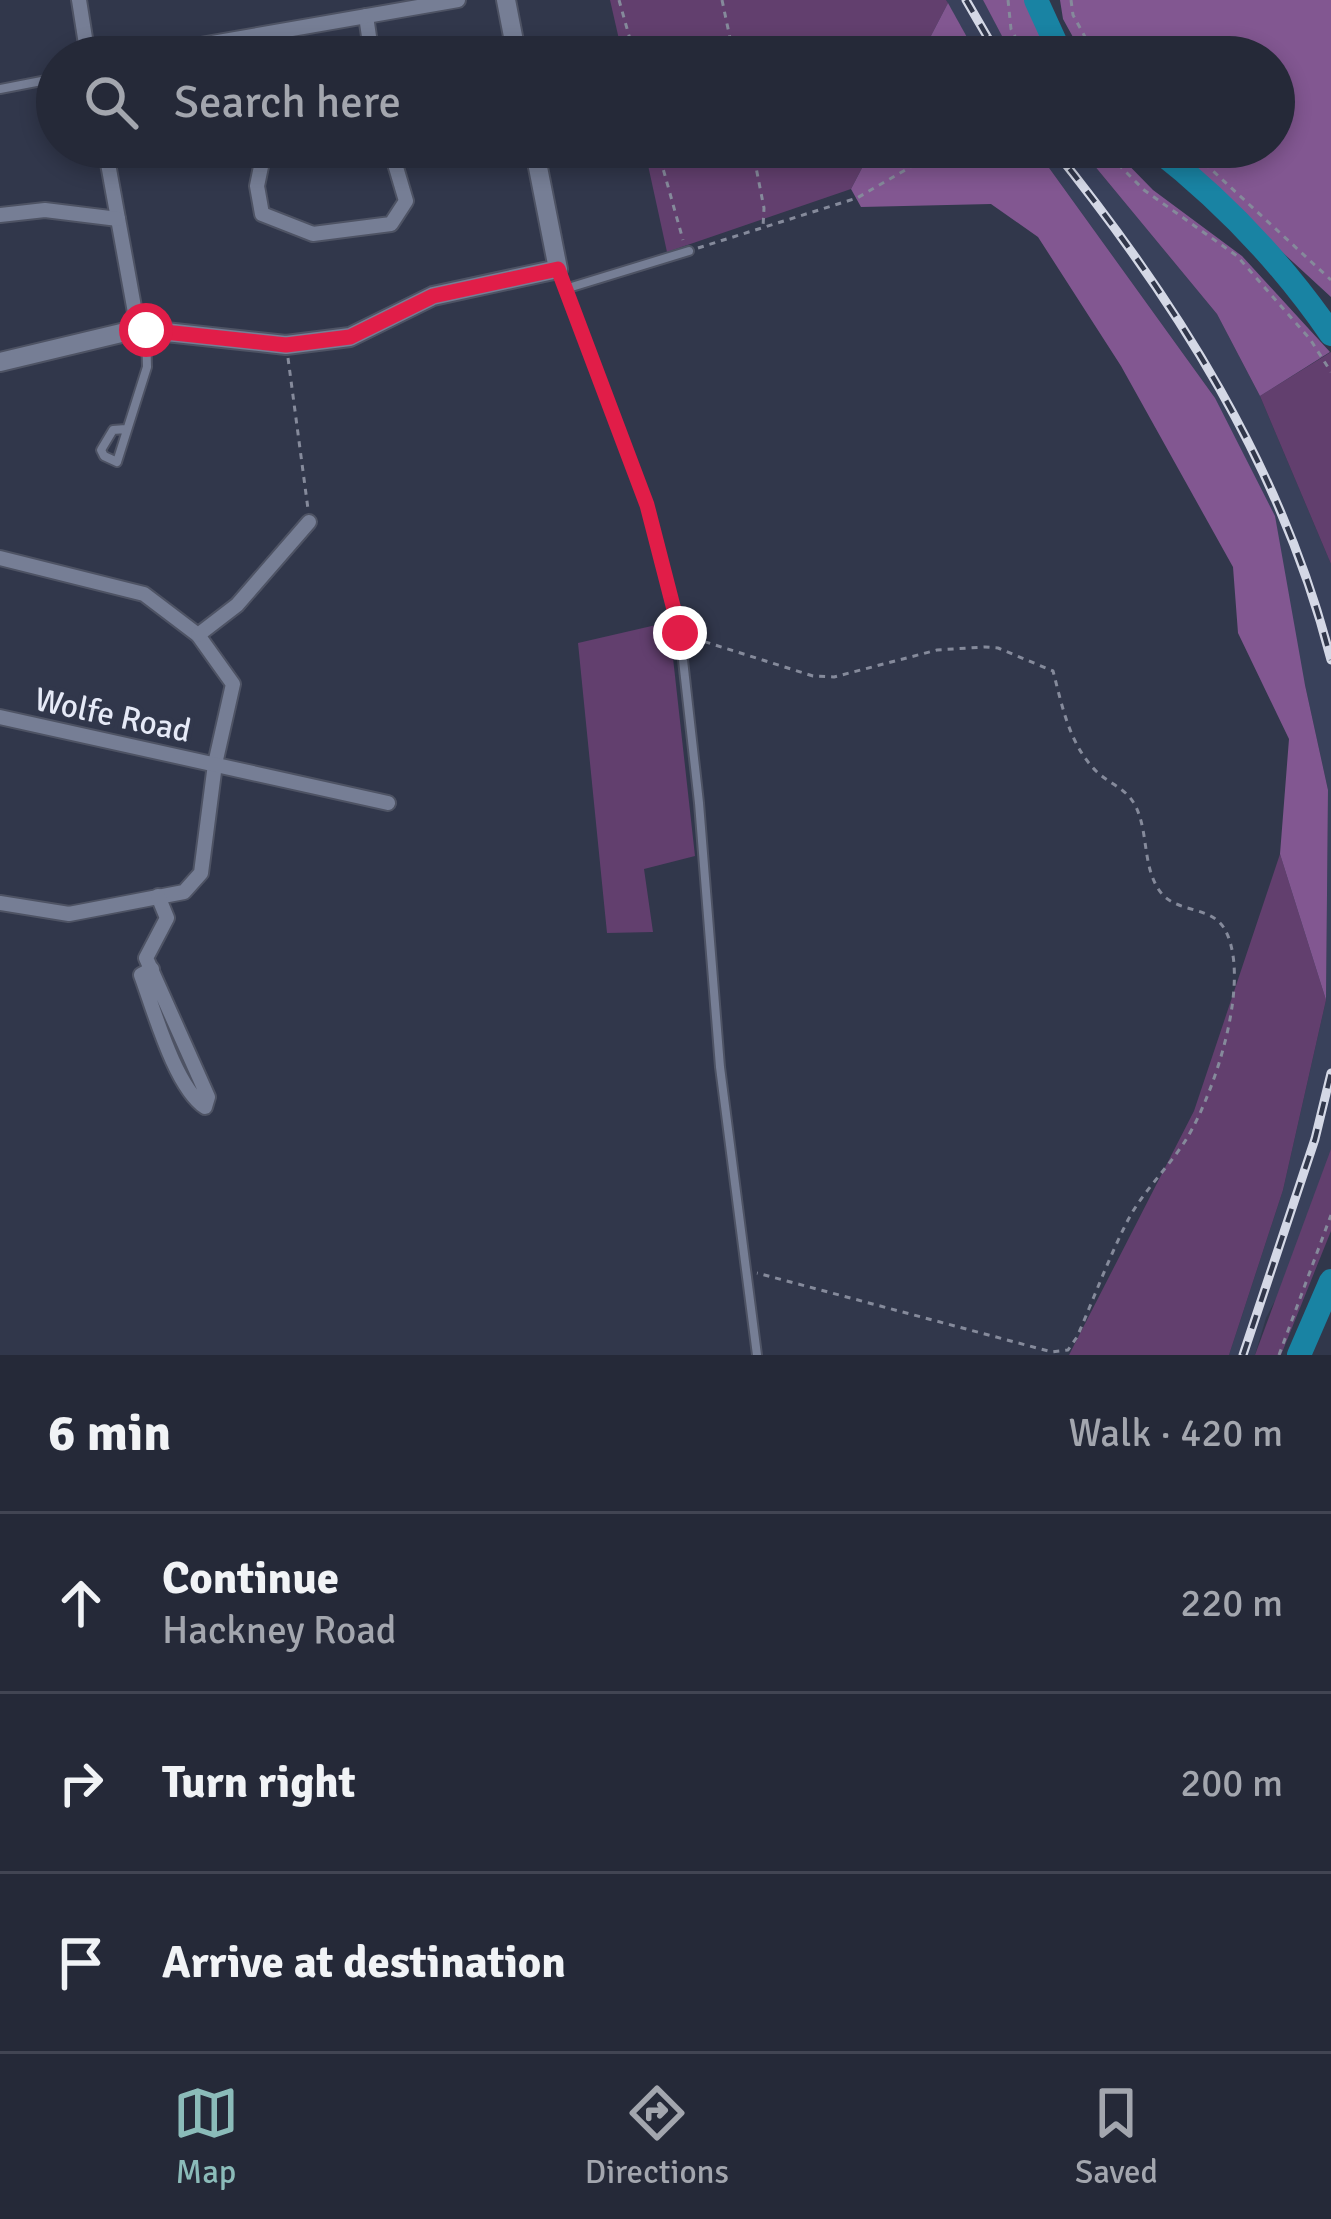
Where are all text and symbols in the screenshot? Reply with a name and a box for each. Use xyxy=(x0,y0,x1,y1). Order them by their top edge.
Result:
search box xyxy=(36,36,1295,168)
icon: search xyxy=(78,69,144,135)
text: Search here xyxy=(174,75,401,130)
route start xyxy=(119,303,173,357)
route end xyxy=(653,606,707,660)
street label: Wolfe Road xyxy=(31,679,194,752)
text: 6 min xyxy=(48,1402,171,1465)
text: Walk · 420 m xyxy=(1069,1409,1283,1457)
text: Continue xyxy=(162,1551,339,1606)
icon: ahead xyxy=(48,1570,114,1636)
text: 220 m xyxy=(1180,1579,1283,1627)
text: Hackney Road xyxy=(162,1606,396,1654)
icon: right xyxy=(48,1750,114,1816)
text: Turn right xyxy=(162,1755,356,1810)
text: 200 m xyxy=(1180,1759,1283,1807)
icon: arrive xyxy=(48,1930,114,1996)
text: Arrive at destination xyxy=(162,1935,566,1990)
tab: Map xyxy=(173,2080,239,2193)
tab: Directions xyxy=(585,2080,729,2193)
tab: Saved xyxy=(1075,2080,1158,2193)

